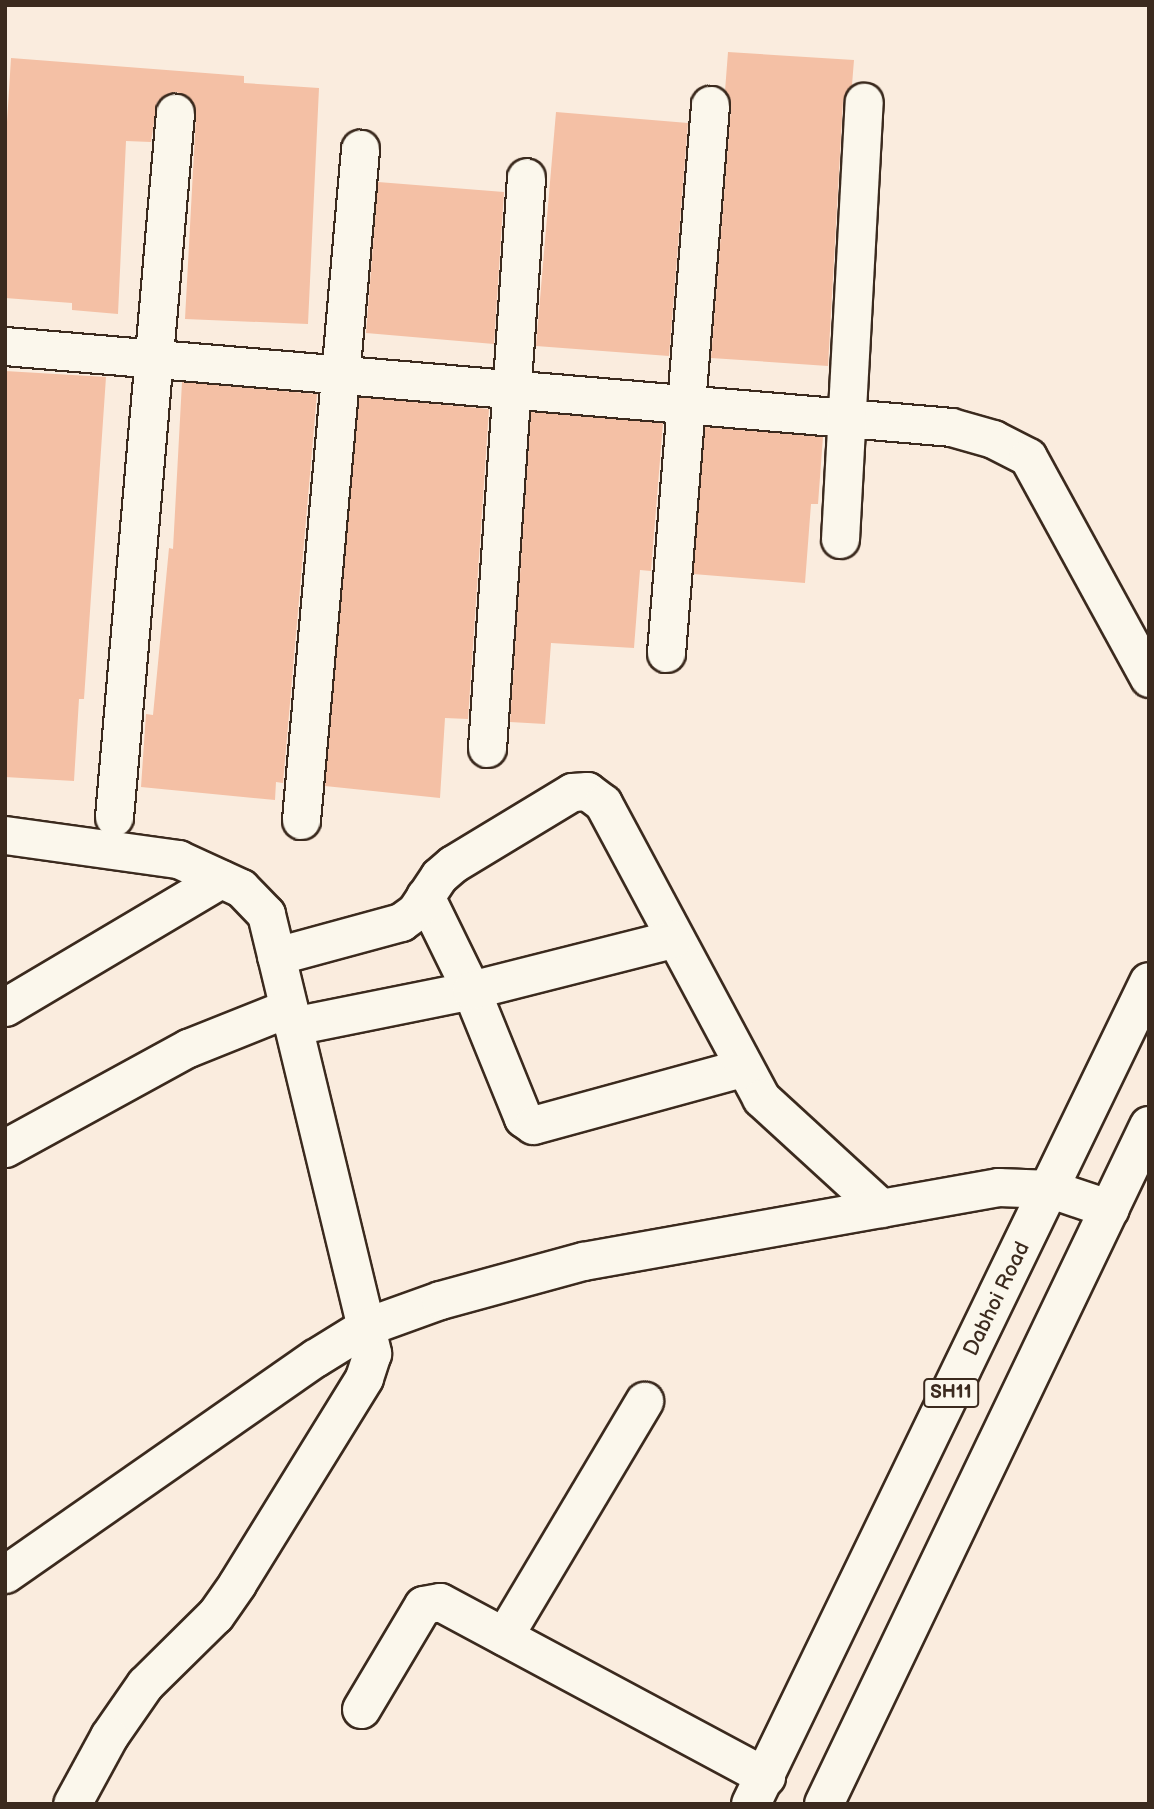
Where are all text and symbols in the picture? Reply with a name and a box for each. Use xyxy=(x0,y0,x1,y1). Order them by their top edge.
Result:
street label: Dabhoi Road xyxy=(959,1238,1035,1360)
road number: SH11 xyxy=(923,1378,979,1408)

